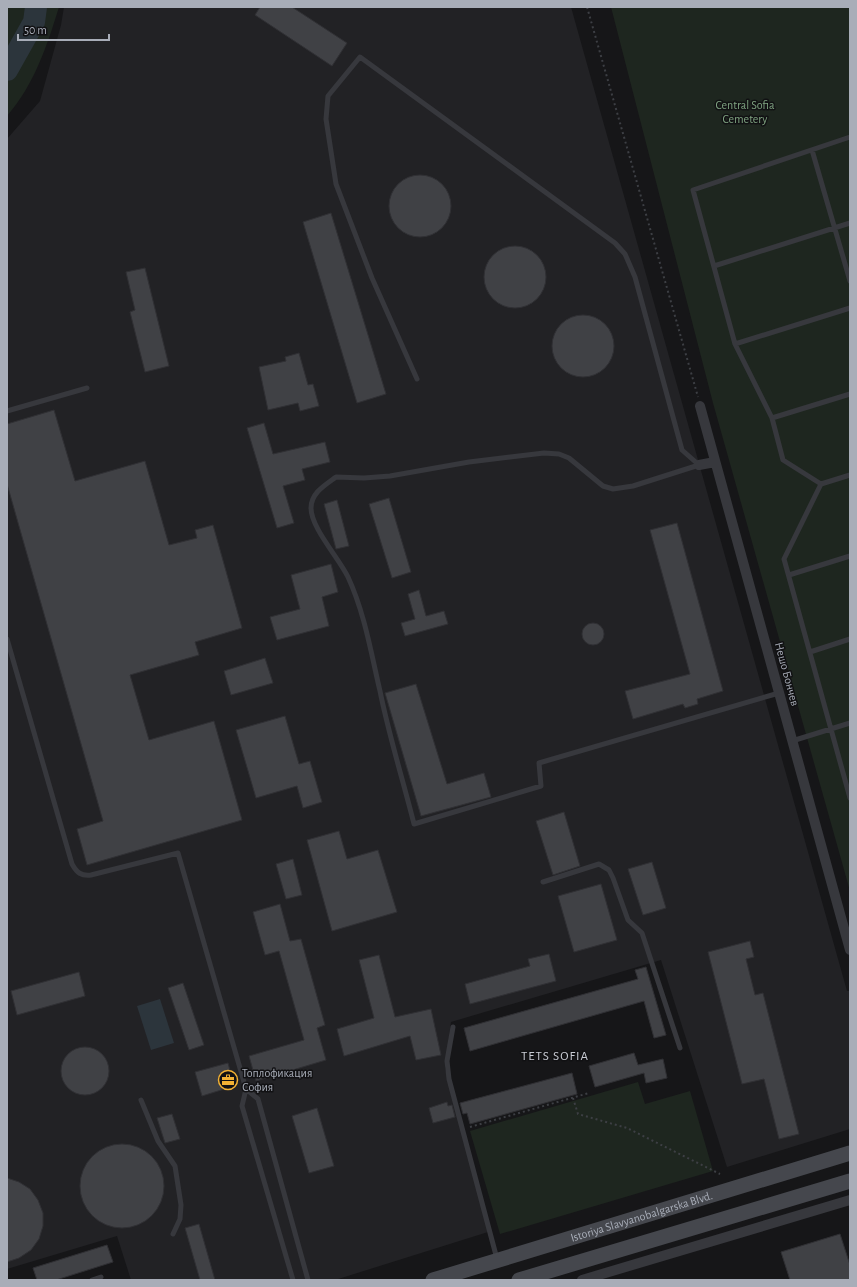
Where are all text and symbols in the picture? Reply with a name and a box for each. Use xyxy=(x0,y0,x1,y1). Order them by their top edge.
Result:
scale bar xyxy=(18,16,109,42)
text: 50 m xyxy=(24,24,47,36)
park label: Central Sofia Cemetery xyxy=(715,99,775,126)
street label: Нешо Бончев xyxy=(773,641,801,708)
district label: TETS SOFIA xyxy=(521,1050,589,1063)
place label: Топлофикация София xyxy=(242,1067,312,1093)
office icon: Топлофикация София xyxy=(217,1069,239,1091)
street label: Istoriya Slavyanobalgarska Blvd. xyxy=(569,1189,714,1244)

